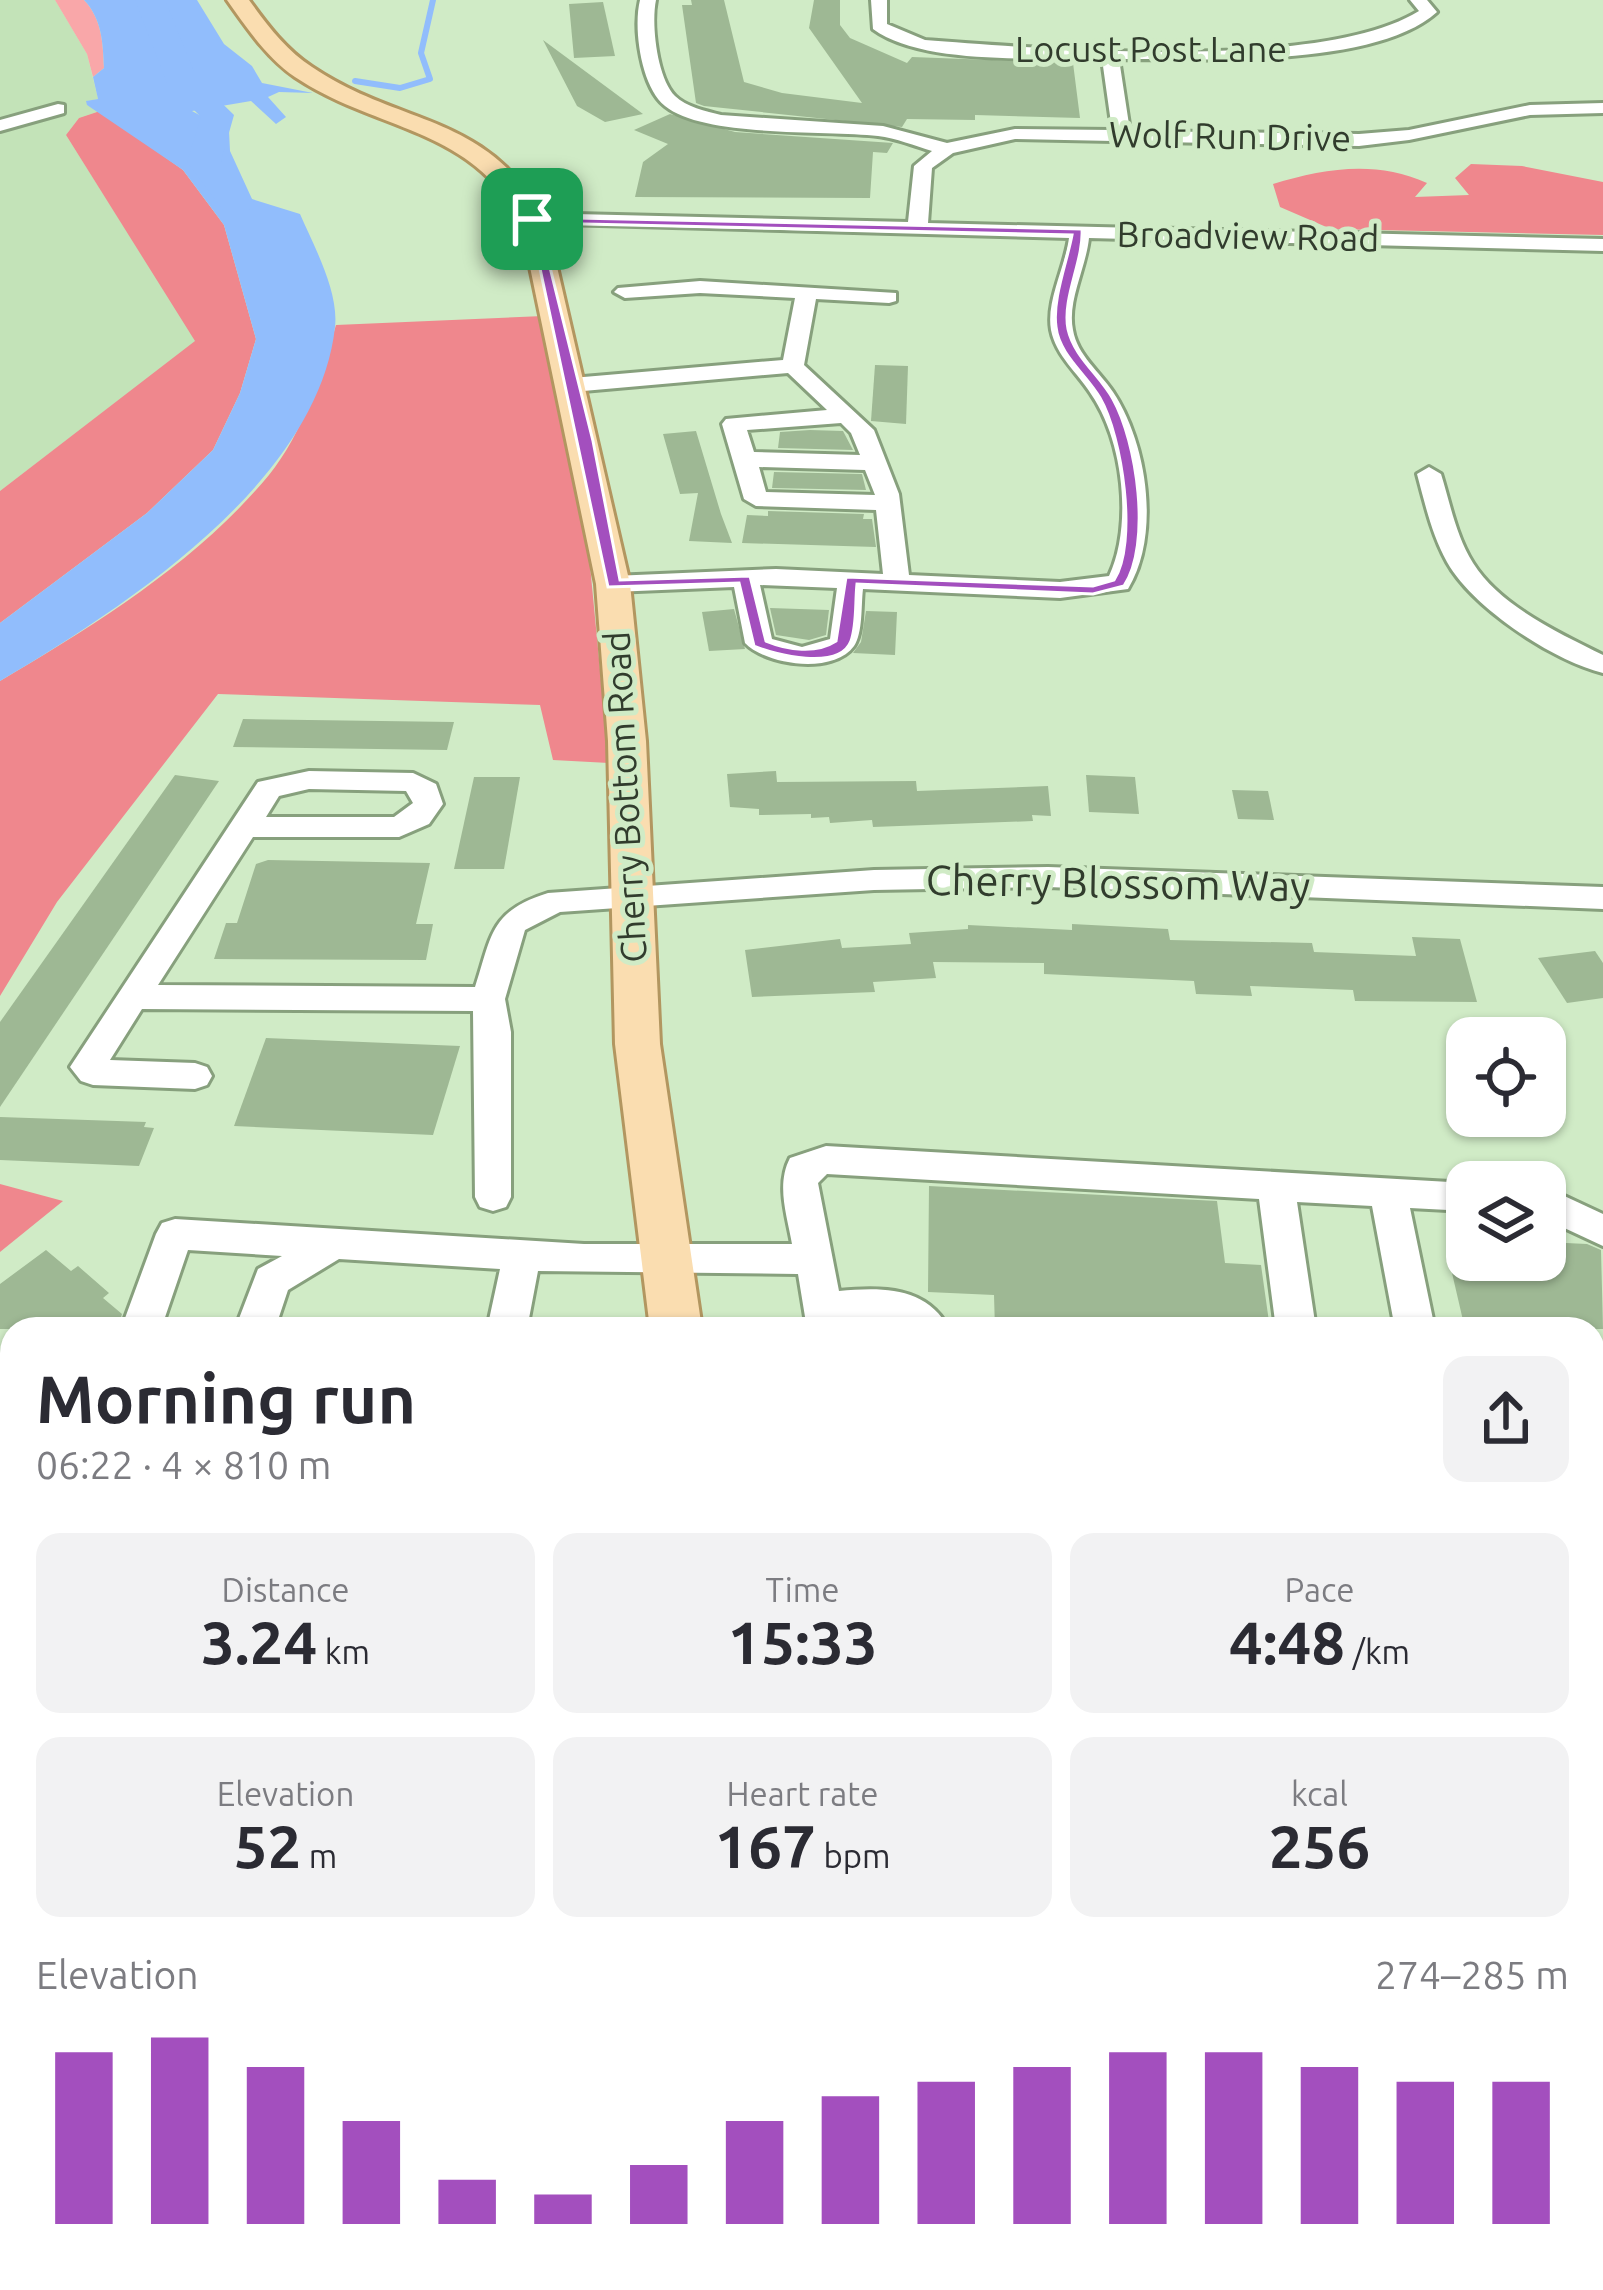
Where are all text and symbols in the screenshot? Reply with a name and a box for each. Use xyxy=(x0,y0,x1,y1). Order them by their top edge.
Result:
street label: Locust Post Lane xyxy=(1015,28,1287,69)
street label: Wolf Run Drive xyxy=(1109,113,1351,158)
pin xyxy=(481,168,583,270)
icon: arrive xyxy=(499,186,565,252)
street label: Broadview Road xyxy=(1116,213,1380,258)
street label: Cherry Bottom Road xyxy=(595,630,654,964)
street label: Cherry Blossom Way xyxy=(925,856,1311,909)
map controls xyxy=(1446,1017,1566,1281)
button: locate xyxy=(1446,1017,1566,1137)
button: layers xyxy=(1446,1161,1566,1281)
button: share xyxy=(1443,1356,1569,1482)
text: Morning run xyxy=(36,1361,416,1435)
text: 06:22 · 4 × 810 m xyxy=(36,1443,331,1486)
text: Distance xyxy=(222,1571,349,1608)
text: Time xyxy=(766,1571,839,1608)
text: Pace xyxy=(1285,1571,1354,1608)
text: 3.24 xyxy=(201,1608,317,1675)
text: 15:33 xyxy=(727,1608,878,1675)
text: 4:48 xyxy=(1229,1608,1345,1675)
text: km xyxy=(317,1633,370,1670)
text: /km xyxy=(1345,1633,1410,1670)
text: Elevation xyxy=(217,1775,354,1812)
text: Heart rate xyxy=(727,1775,878,1812)
text: kcal xyxy=(1291,1775,1348,1812)
text: 52 xyxy=(234,1812,301,1879)
text: 167 xyxy=(714,1812,816,1879)
text: 256 xyxy=(1269,1812,1370,1879)
text: m xyxy=(301,1837,337,1874)
text: bpm xyxy=(816,1837,891,1874)
text: Elevation xyxy=(36,1953,199,1996)
text: 274–285 m xyxy=(1375,1953,1569,1996)

